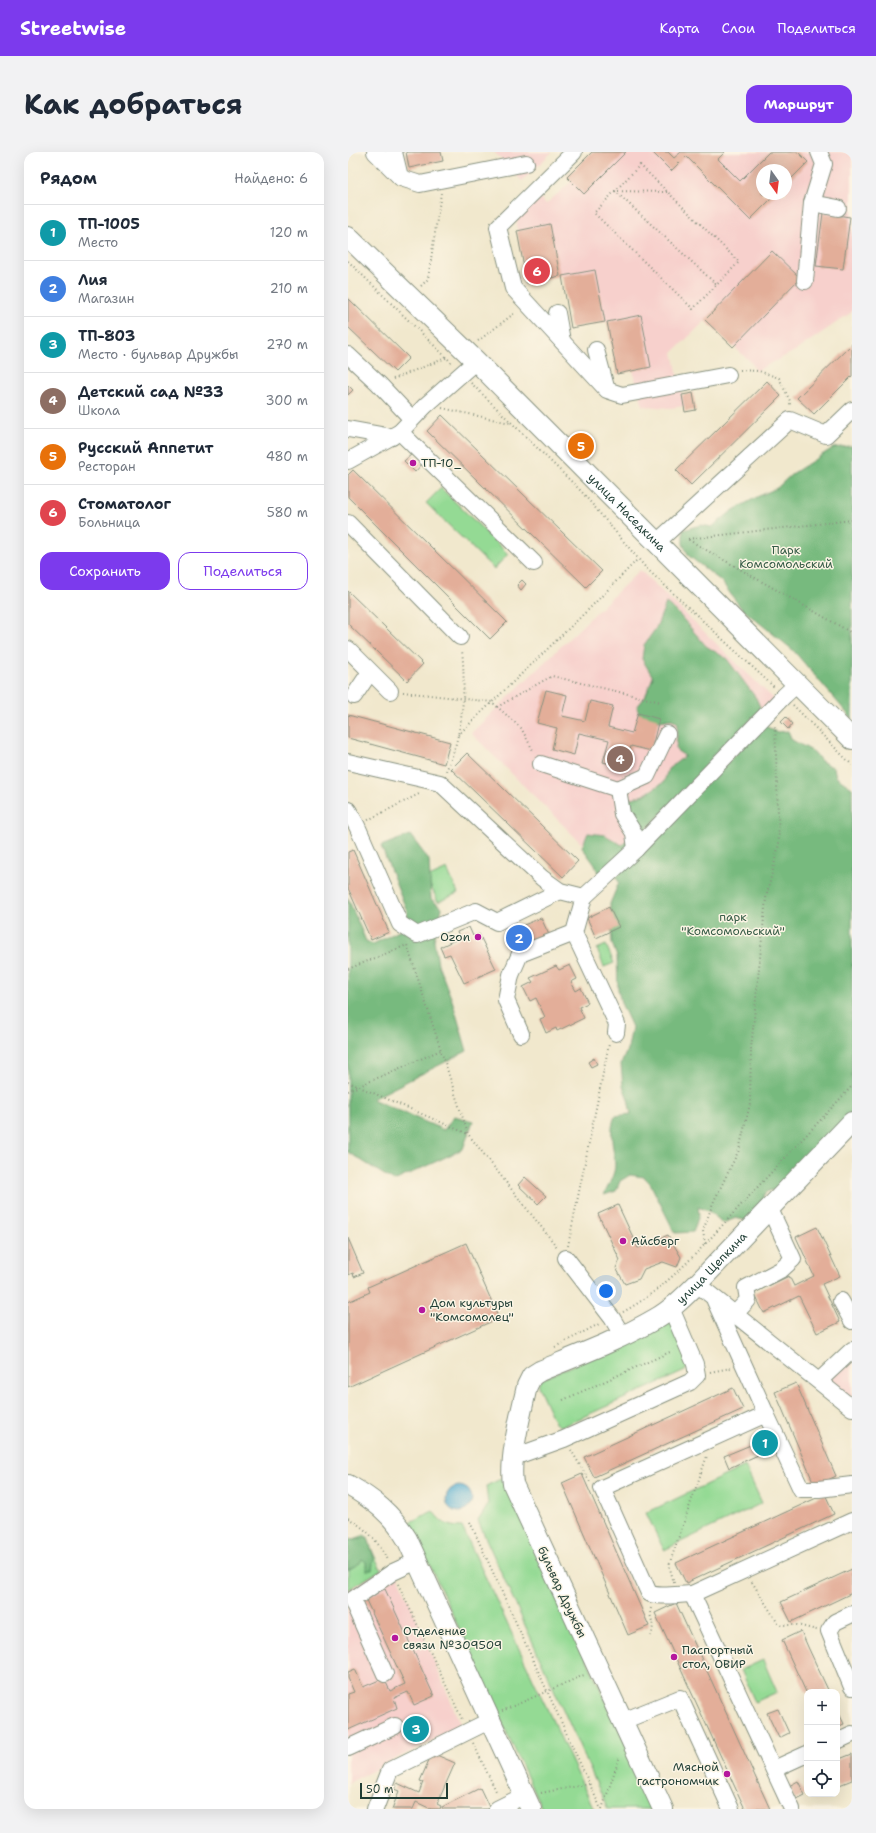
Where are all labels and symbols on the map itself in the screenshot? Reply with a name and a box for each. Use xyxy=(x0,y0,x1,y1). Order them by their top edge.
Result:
north arrow xyxy=(756,164,792,200)
pin: 6 xyxy=(524,256,550,286)
pin: 5 xyxy=(568,431,594,461)
place label: ТП-10_ xyxy=(421,455,462,471)
marker: ТП-10_ xyxy=(408,458,418,468)
street label: улица Наседкина xyxy=(584,470,670,556)
park label: Парк Комсомольский xyxy=(739,542,833,572)
pin: 4 xyxy=(607,744,633,774)
park label: парк "Комсомольский" xyxy=(681,909,785,939)
pin: 2 xyxy=(506,923,532,953)
place label: Ozon xyxy=(440,929,470,945)
marker: Ozon xyxy=(473,932,483,942)
street label: улица Щепкина xyxy=(673,1228,751,1308)
place label: Айсберг xyxy=(631,1233,680,1249)
marker: Айсберг xyxy=(618,1236,628,1246)
your location xyxy=(596,1281,616,1301)
place label: Дом культуры "Комсомолец" xyxy=(430,1295,514,1325)
marker: Дом культуры "Комсомолец" xyxy=(417,1305,427,1315)
pin: 1 xyxy=(752,1428,778,1458)
street label: бульвар Дружбы xyxy=(534,1544,590,1640)
place label: Отделение связи №309509 xyxy=(403,1623,502,1653)
marker: Отделение связи №309509 xyxy=(390,1633,400,1643)
place label: Паспортный стол, ОВИР xyxy=(682,1642,753,1672)
marker: Паспортный стол, ОВИР xyxy=(669,1652,679,1662)
pin: 3 xyxy=(403,1714,429,1744)
place label: Мясной гастрономчик xyxy=(637,1759,720,1789)
marker: Мясной гастрономчик xyxy=(722,1769,732,1779)
scale bar xyxy=(360,1781,448,1800)

